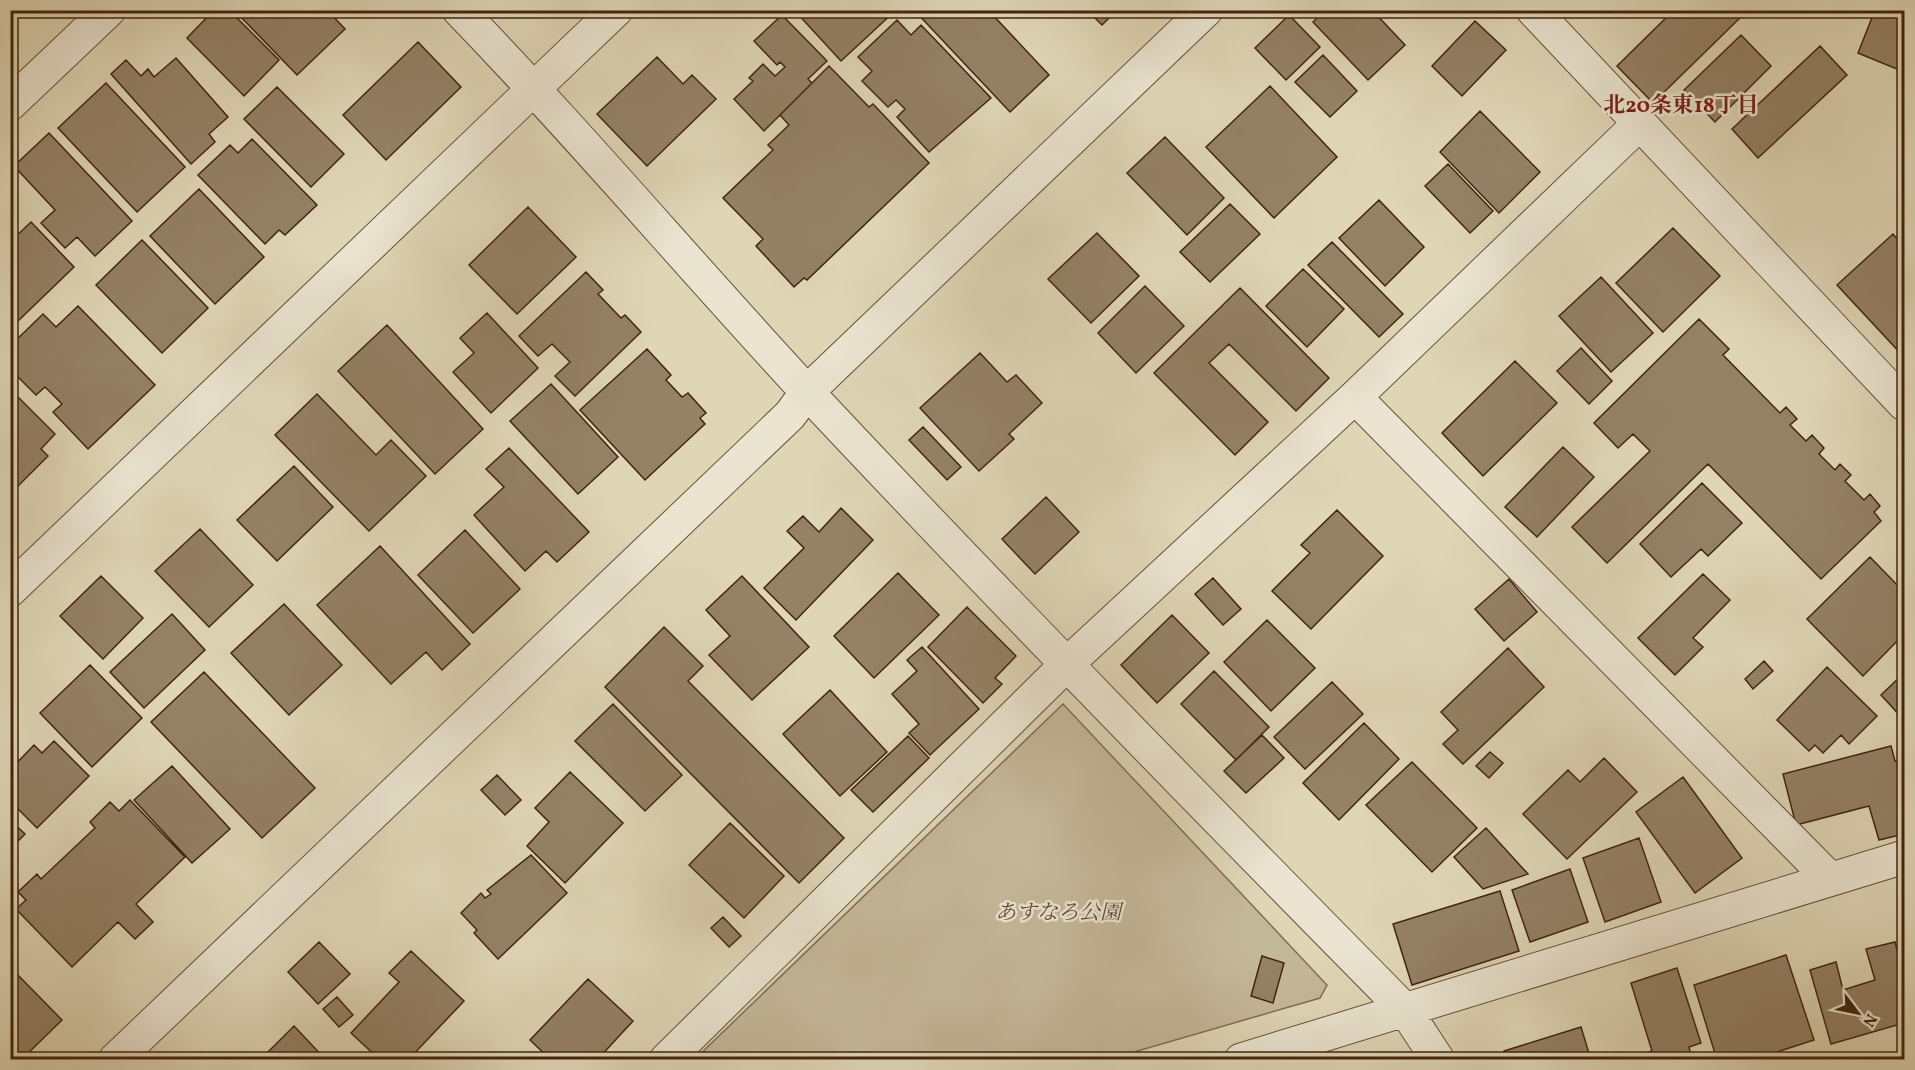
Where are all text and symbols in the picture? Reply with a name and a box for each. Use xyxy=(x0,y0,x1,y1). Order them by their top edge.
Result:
district label: 北20条東18丁目 xyxy=(1603,91,1759,122)
park label: あすなろ公園 xyxy=(995,899,1124,928)
north arrow xyxy=(1828,983,1888,1043)
text: N xyxy=(1856,1009,1881,1031)

